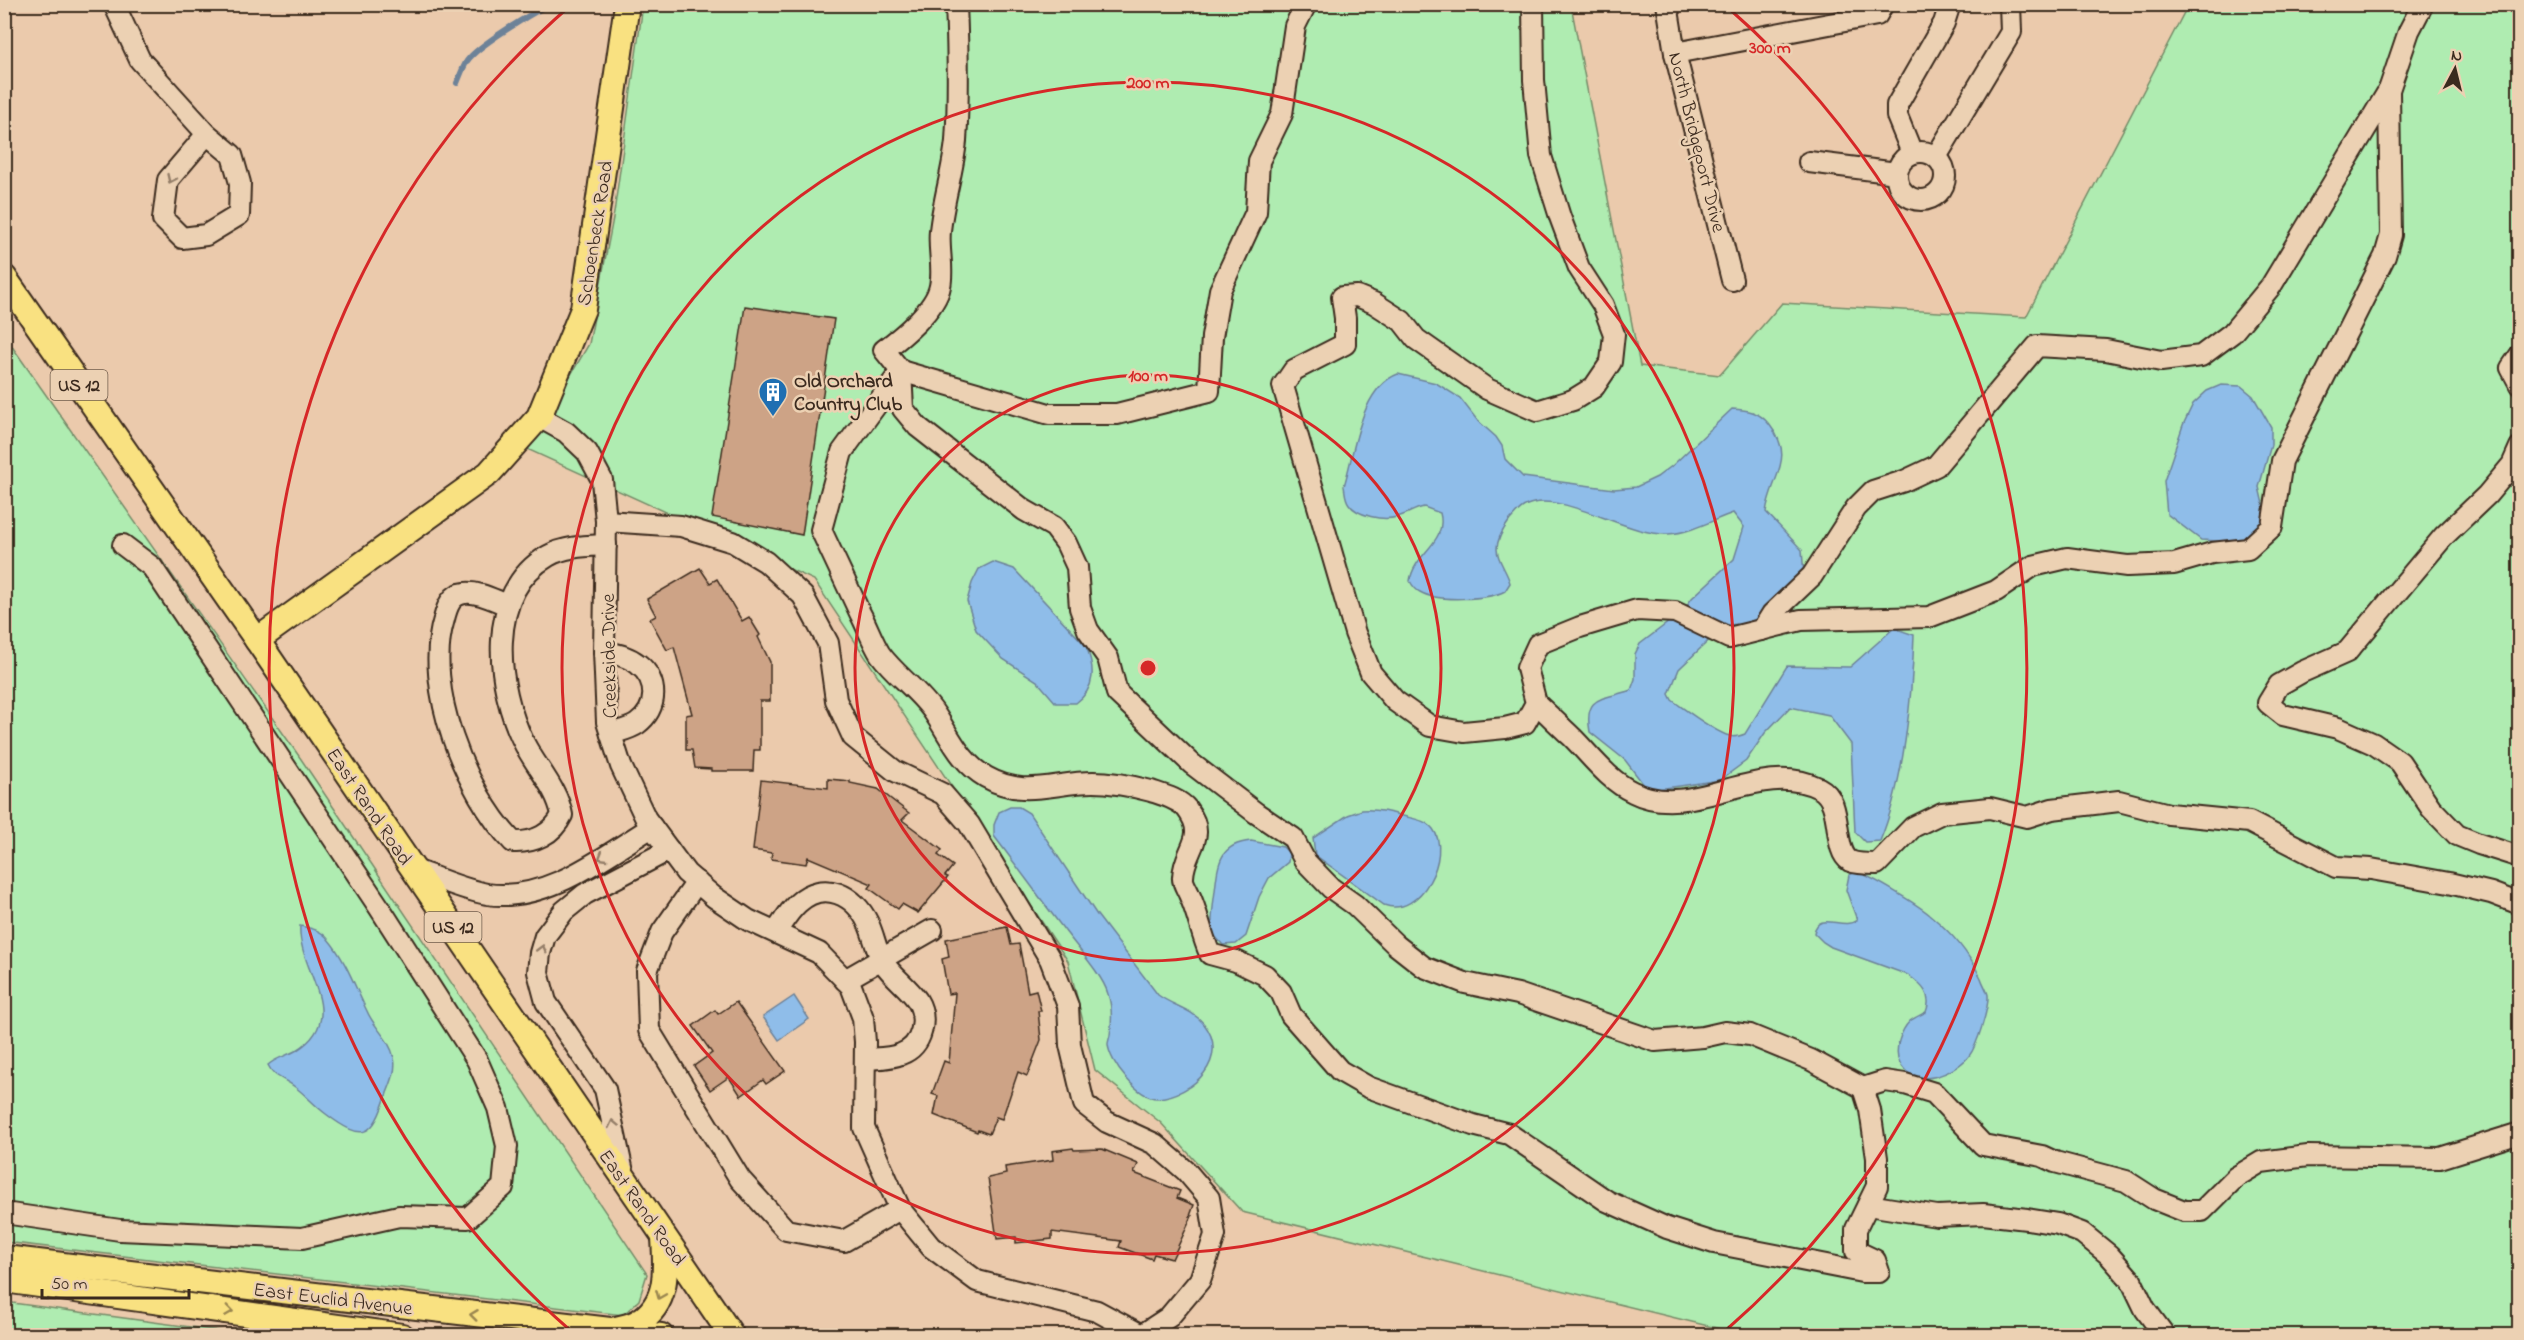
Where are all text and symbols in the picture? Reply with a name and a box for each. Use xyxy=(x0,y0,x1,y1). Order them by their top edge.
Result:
text: 300 m xyxy=(1748,36,1791,62)
north arrow xyxy=(2425,39,2485,99)
text: N xyxy=(2450,44,2464,69)
street label: North Bridgeport Drive xyxy=(1658,49,1732,236)
text: 200 m xyxy=(1126,71,1170,97)
street label: Schoenbeck Road xyxy=(571,159,622,308)
one-way arrow xyxy=(167,173,179,184)
text: 100 m xyxy=(1128,364,1168,390)
place label: Old Orchard Country Club xyxy=(794,368,902,421)
road number: US 12 xyxy=(50,370,107,400)
building icon: Old Orchard Country Club xyxy=(757,376,789,418)
street label: Creekside Drive xyxy=(595,593,626,719)
centre of rings xyxy=(1138,658,1158,678)
street label: East Rand Road xyxy=(318,743,418,872)
one-way arrow xyxy=(598,849,608,861)
road number: US 12 xyxy=(424,912,482,942)
one-way arrow xyxy=(534,945,547,955)
one-way arrow xyxy=(607,1119,620,1129)
street label: East Rand Road xyxy=(590,1144,692,1273)
scale bar xyxy=(42,1262,189,1300)
text: 50 m xyxy=(51,1272,88,1298)
street label: East Euclid Avenue xyxy=(251,1276,414,1325)
one-way arrow xyxy=(654,1290,667,1300)
one-way arrow xyxy=(224,1305,233,1317)
one-way arrow xyxy=(470,1309,479,1321)

